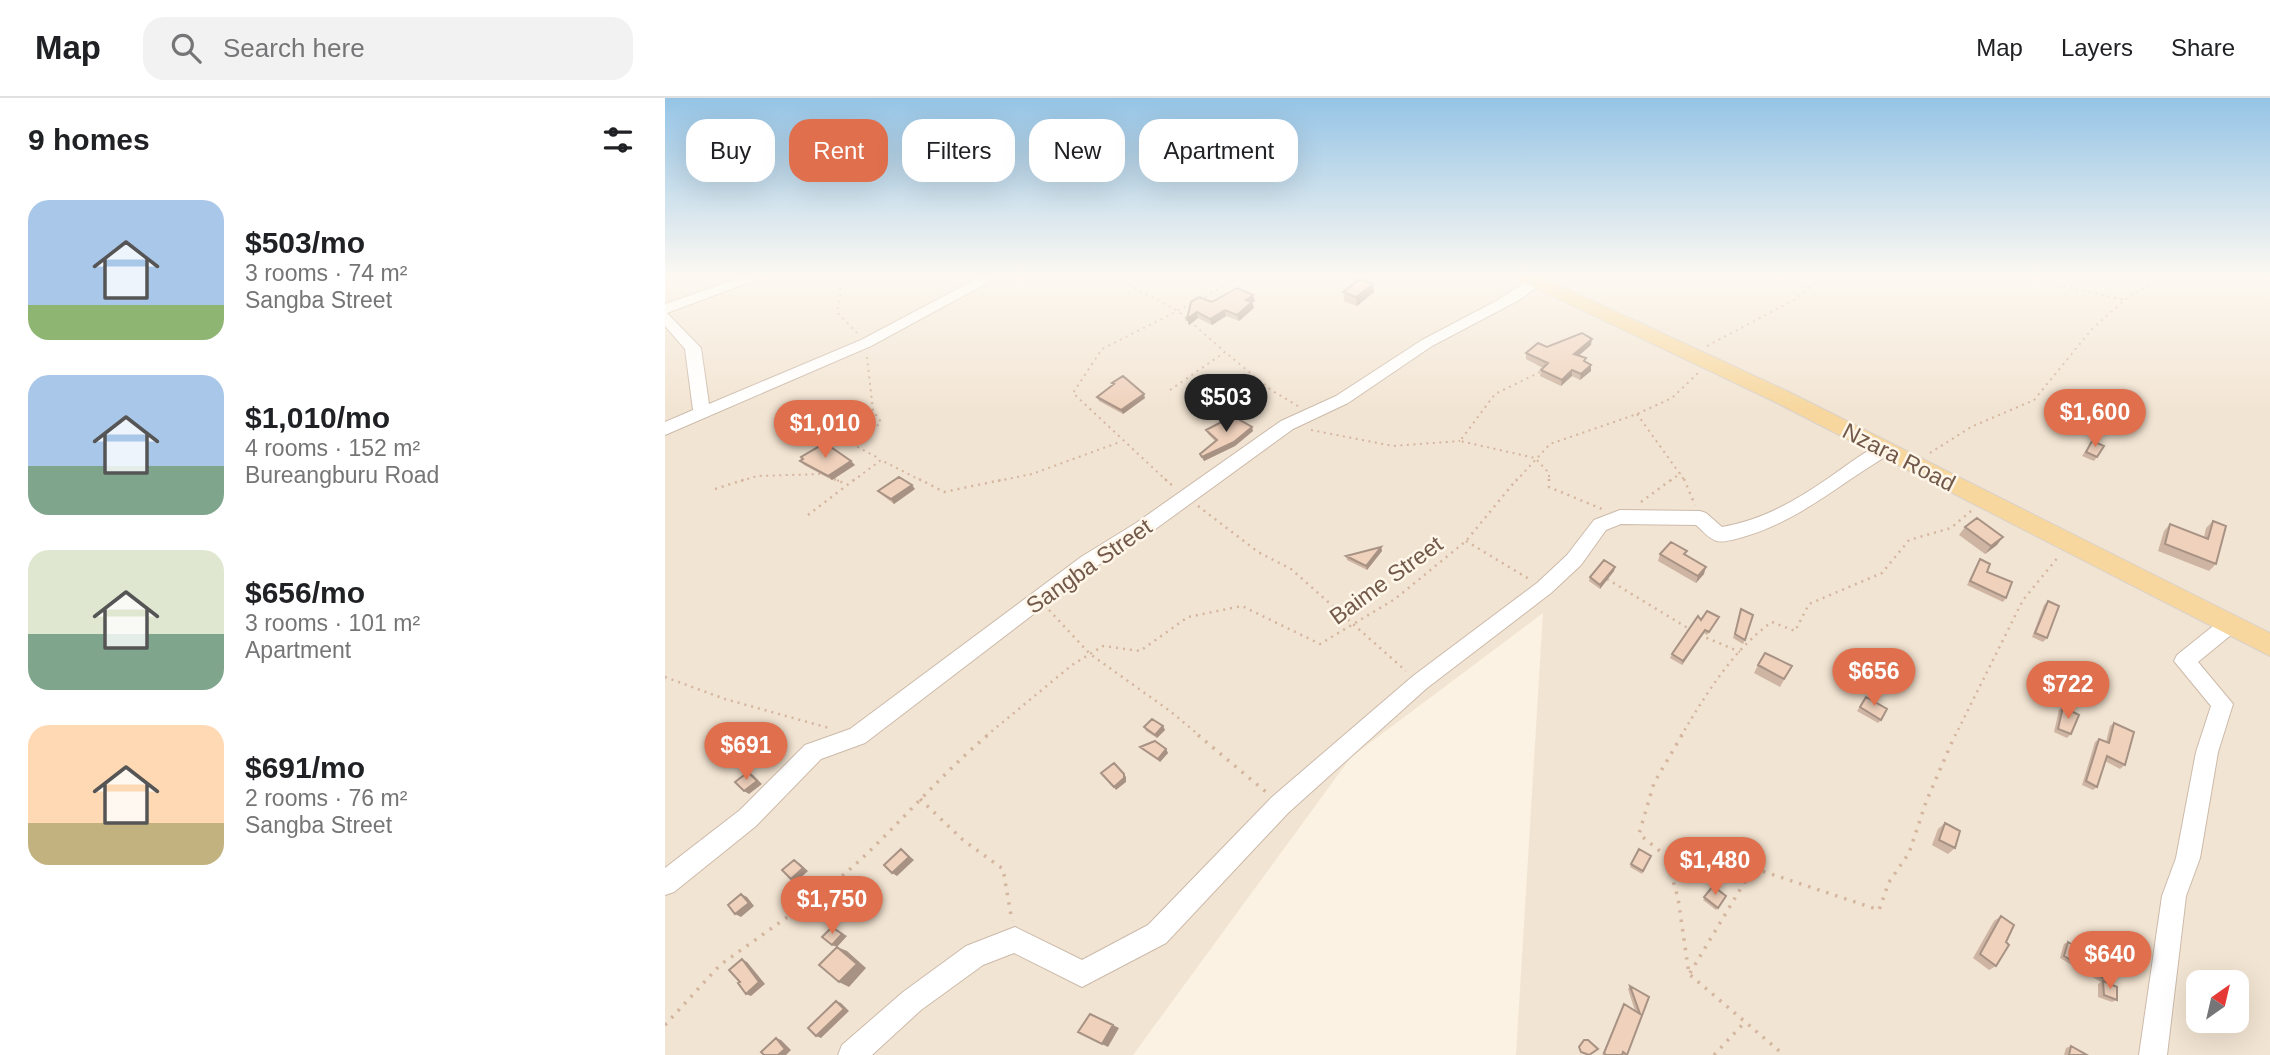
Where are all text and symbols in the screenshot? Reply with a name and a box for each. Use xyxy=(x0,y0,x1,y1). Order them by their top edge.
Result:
search box xyxy=(143,17,633,80)
text: Map xyxy=(35,29,101,66)
icon: search xyxy=(167,29,205,67)
text: Search here xyxy=(223,33,365,63)
text: Map xyxy=(1976,34,2023,61)
text: Layers xyxy=(2061,34,2133,61)
text: Share xyxy=(2171,34,2235,61)
chip: Buy xyxy=(686,119,775,182)
chip: Rent xyxy=(789,119,888,182)
chip: Filters xyxy=(902,119,1015,182)
chip: New xyxy=(1029,119,1125,182)
chip: Apartment xyxy=(1139,119,1298,182)
icon: filters xyxy=(599,121,637,159)
text: 9 homes xyxy=(28,123,150,156)
text: $503/mo xyxy=(245,226,365,259)
icon: home xyxy=(84,228,168,312)
text: 3 rooms · 74 m² xyxy=(245,260,407,286)
text: Sangba Street xyxy=(245,287,392,313)
pin: $503 xyxy=(1185,374,1267,434)
text: $503 xyxy=(1200,384,1252,410)
pin: $1,600 xyxy=(2038,390,2152,449)
text: $1,600 xyxy=(2060,399,2130,425)
pin: $1,010 xyxy=(768,400,882,460)
text: $1,010/mo xyxy=(245,401,390,434)
icon: home xyxy=(84,403,168,487)
text: $1,010 xyxy=(790,410,860,436)
street label: Nzara Road xyxy=(1838,418,1960,496)
text: 4 rooms · 152 m² xyxy=(245,435,420,461)
text: Bureangburu Road xyxy=(245,462,439,488)
street label: Sangba Street xyxy=(1021,513,1157,619)
street label: Baime Street xyxy=(1325,530,1448,630)
text: $656/mo xyxy=(245,576,365,609)
icon: home xyxy=(84,578,168,662)
text: 3 rooms · 101 m² xyxy=(245,610,420,636)
text: Apartment xyxy=(245,637,351,663)
pin: $656 xyxy=(1833,648,1915,708)
text: $656 xyxy=(1848,658,1900,684)
pin: $722 xyxy=(2027,662,2109,721)
text: $722 xyxy=(2042,671,2094,697)
pin: $691 xyxy=(705,722,787,782)
text: $691 xyxy=(720,732,772,758)
text: $691/mo xyxy=(245,751,365,784)
icon: home xyxy=(84,753,168,837)
text: 2 rooms · 76 m² xyxy=(245,785,407,811)
text: Sangba Street xyxy=(245,812,392,838)
pin: $1,480 xyxy=(1658,838,1772,897)
text: $1,480 xyxy=(1680,847,1750,873)
pin: $1,750 xyxy=(775,876,889,936)
text: $1,750 xyxy=(797,886,867,912)
pin: $640 xyxy=(2069,932,2151,991)
text: $640 xyxy=(2084,941,2136,967)
north arrow xyxy=(2186,970,2249,1032)
map controls xyxy=(2186,970,2249,1033)

